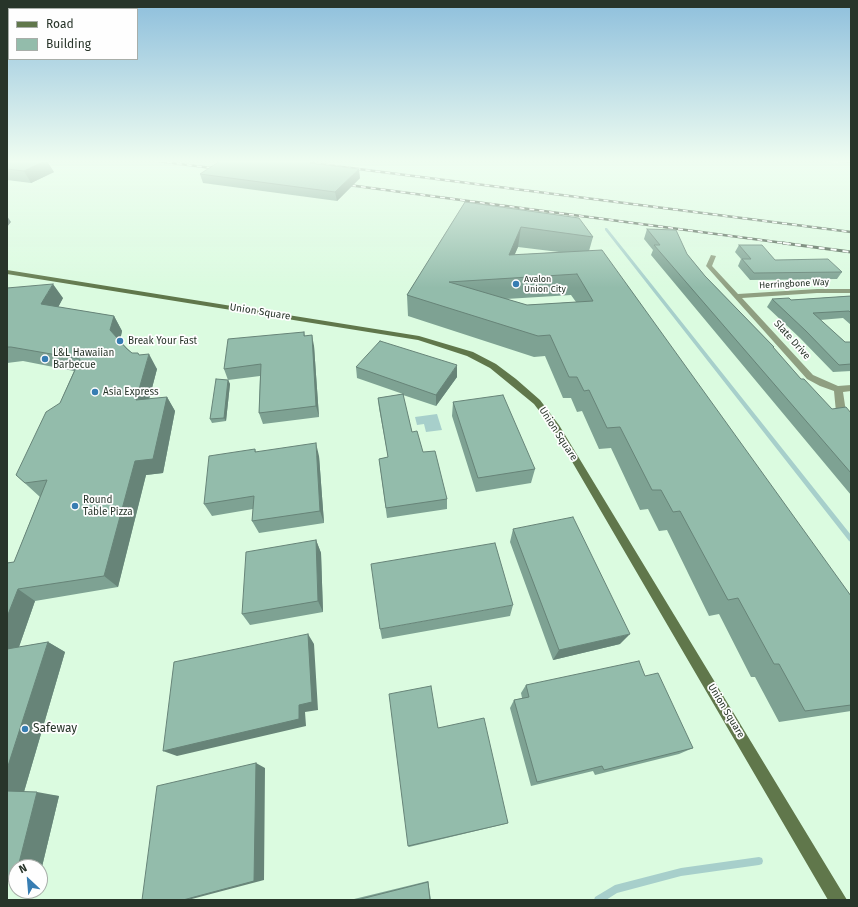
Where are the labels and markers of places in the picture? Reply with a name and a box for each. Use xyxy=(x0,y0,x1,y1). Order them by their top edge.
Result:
place label: Avalon Union City xyxy=(524,274,566,295)
marker: Avalon Union City xyxy=(511,279,521,289)
place label: Break Your Fast xyxy=(128,335,197,347)
marker: Break Your Fast xyxy=(115,336,125,346)
place label: L&L Hawaiian Barbecue xyxy=(53,347,114,370)
marker: L&L Hawaiian Barbecue xyxy=(40,354,50,364)
place label: Asia Express xyxy=(103,386,159,398)
marker: Asia Express xyxy=(90,387,100,397)
place label: Round Table Pizza xyxy=(83,494,133,518)
marker: Round Table Pizza xyxy=(70,501,80,511)
place label: Safeway xyxy=(33,722,77,736)
marker: Safeway xyxy=(20,724,30,734)

